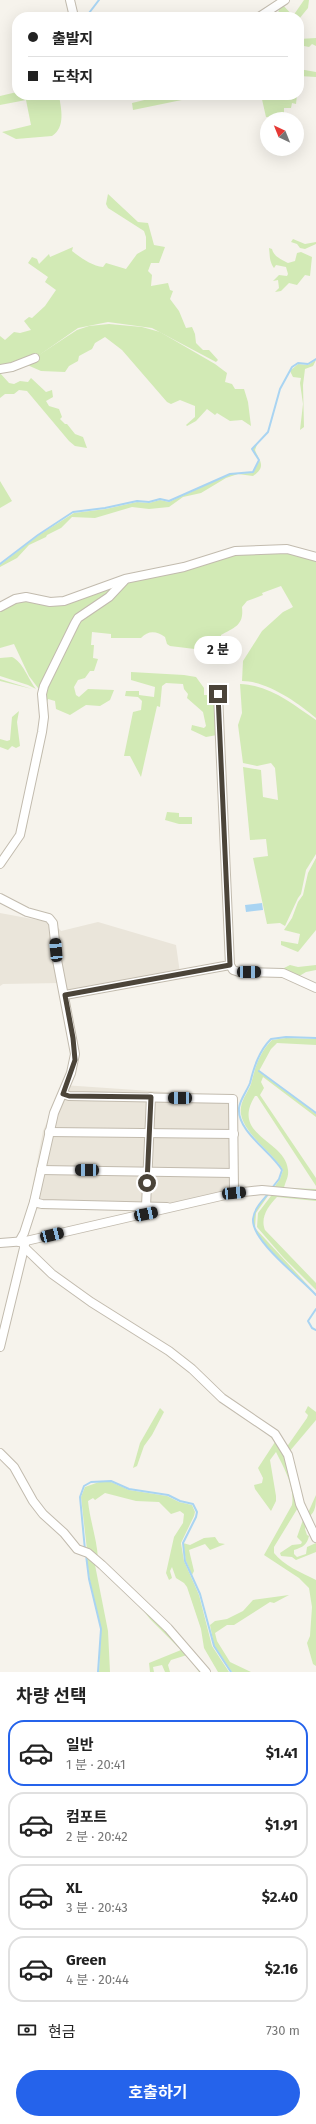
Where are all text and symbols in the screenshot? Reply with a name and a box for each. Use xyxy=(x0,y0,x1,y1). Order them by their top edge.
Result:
text: 출발지 xyxy=(52,30,93,48)
text: 도착지 xyxy=(52,68,93,86)
north arrow xyxy=(260,112,304,156)
map controls xyxy=(260,112,304,156)
callout: 2 분 xyxy=(194,636,242,664)
text: 2 분 xyxy=(207,642,229,657)
route end xyxy=(209,685,227,703)
car xyxy=(49,938,63,962)
car xyxy=(237,966,261,978)
car xyxy=(168,1092,192,1104)
car xyxy=(75,1164,99,1176)
route start xyxy=(138,1174,156,1192)
car xyxy=(222,1186,246,1200)
car xyxy=(133,1206,159,1222)
car xyxy=(39,1226,65,1244)
text: 차량 선택 xyxy=(16,1685,87,1707)
icon: car xyxy=(18,1735,54,1771)
text: 일반 xyxy=(66,1736,94,1754)
text: $1.41 xyxy=(266,1744,298,1762)
text: 1 분 · 20:41 xyxy=(66,1757,126,1772)
icon: car xyxy=(18,1807,54,1843)
text: 컴포트 xyxy=(66,1808,107,1826)
text: $1.91 xyxy=(265,1816,298,1834)
text: 2 분 · 20:42 xyxy=(66,1829,128,1844)
icon: car xyxy=(18,1879,54,1915)
text: XL xyxy=(66,1879,82,1897)
text: $2.40 xyxy=(262,1888,298,1906)
text: 3 분 · 20:43 xyxy=(66,1900,128,1915)
icon: car xyxy=(18,1951,54,1987)
text: Green xyxy=(66,1951,106,1969)
text: $2.16 xyxy=(265,1960,298,1978)
text: 4 분 · 20:44 xyxy=(66,1972,129,1987)
icon: cash xyxy=(16,2019,38,2041)
text: 현금 xyxy=(48,2023,76,2041)
text: 730 m xyxy=(266,2023,300,2038)
button: 호출하기 xyxy=(16,2070,300,2116)

